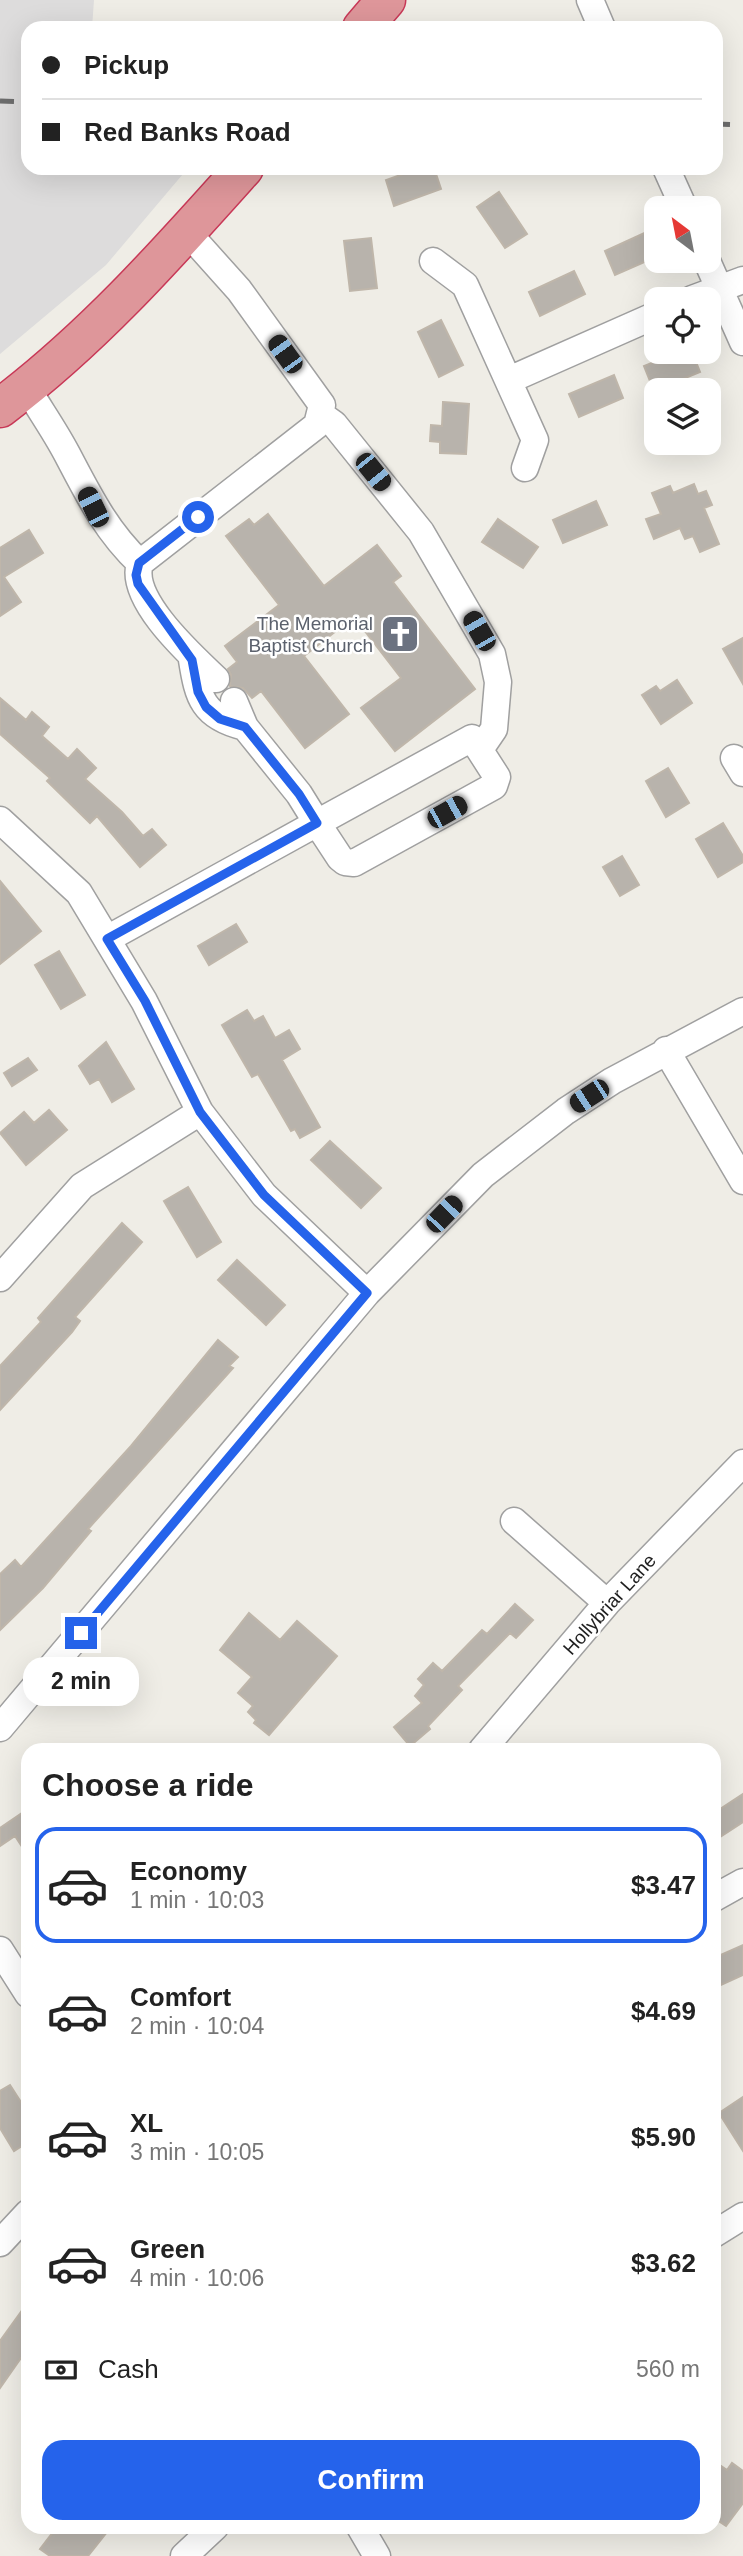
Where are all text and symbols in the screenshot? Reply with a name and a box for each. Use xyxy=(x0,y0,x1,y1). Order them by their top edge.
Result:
text: Pickup xyxy=(84,50,169,80)
text: Red Banks Road xyxy=(84,117,291,147)
north arrow xyxy=(644,196,721,273)
map controls xyxy=(644,196,721,455)
button: locate xyxy=(644,287,721,364)
car xyxy=(265,331,306,377)
button: layers xyxy=(644,378,721,455)
car xyxy=(352,449,395,495)
car xyxy=(75,484,112,530)
route start xyxy=(182,501,214,533)
car xyxy=(460,608,499,654)
place label: The Memorial Baptist Church xyxy=(248,613,373,656)
church icon: The Memorial Baptist Church xyxy=(379,613,421,655)
car xyxy=(424,793,471,831)
car xyxy=(566,1076,613,1116)
car xyxy=(422,1192,467,1236)
street label: Hollybriar Lane xyxy=(559,1550,660,1659)
route end xyxy=(65,1617,97,1649)
callout: 2 min xyxy=(23,1658,139,1706)
text: 2 min xyxy=(51,1668,111,1694)
text: Choose a ride xyxy=(42,1767,254,1803)
icon: car xyxy=(46,1854,109,1917)
text: Economy xyxy=(130,1856,247,1886)
text: $3.47 xyxy=(631,1870,696,1900)
text: 1 min · 10:03 xyxy=(130,1887,264,1913)
icon: car xyxy=(46,1980,109,2043)
text: Comfort xyxy=(130,1982,231,2012)
text: $4.69 xyxy=(631,1996,696,2026)
text: 2 min · 10:04 xyxy=(130,2013,264,2039)
icon: car xyxy=(46,2106,109,2169)
text: XL xyxy=(130,2108,163,2138)
text: $5.90 xyxy=(631,2122,696,2152)
text: 3 min · 10:05 xyxy=(130,2139,264,2165)
icon: car xyxy=(46,2232,109,2295)
text: Green xyxy=(130,2234,205,2264)
text: $3.62 xyxy=(631,2248,696,2278)
text: 4 min · 10:06 xyxy=(130,2265,264,2291)
icon: cash xyxy=(42,2351,80,2389)
text: Cash xyxy=(98,2354,159,2384)
text: 560 m xyxy=(636,2356,700,2382)
button: Confirm xyxy=(42,2440,700,2520)

